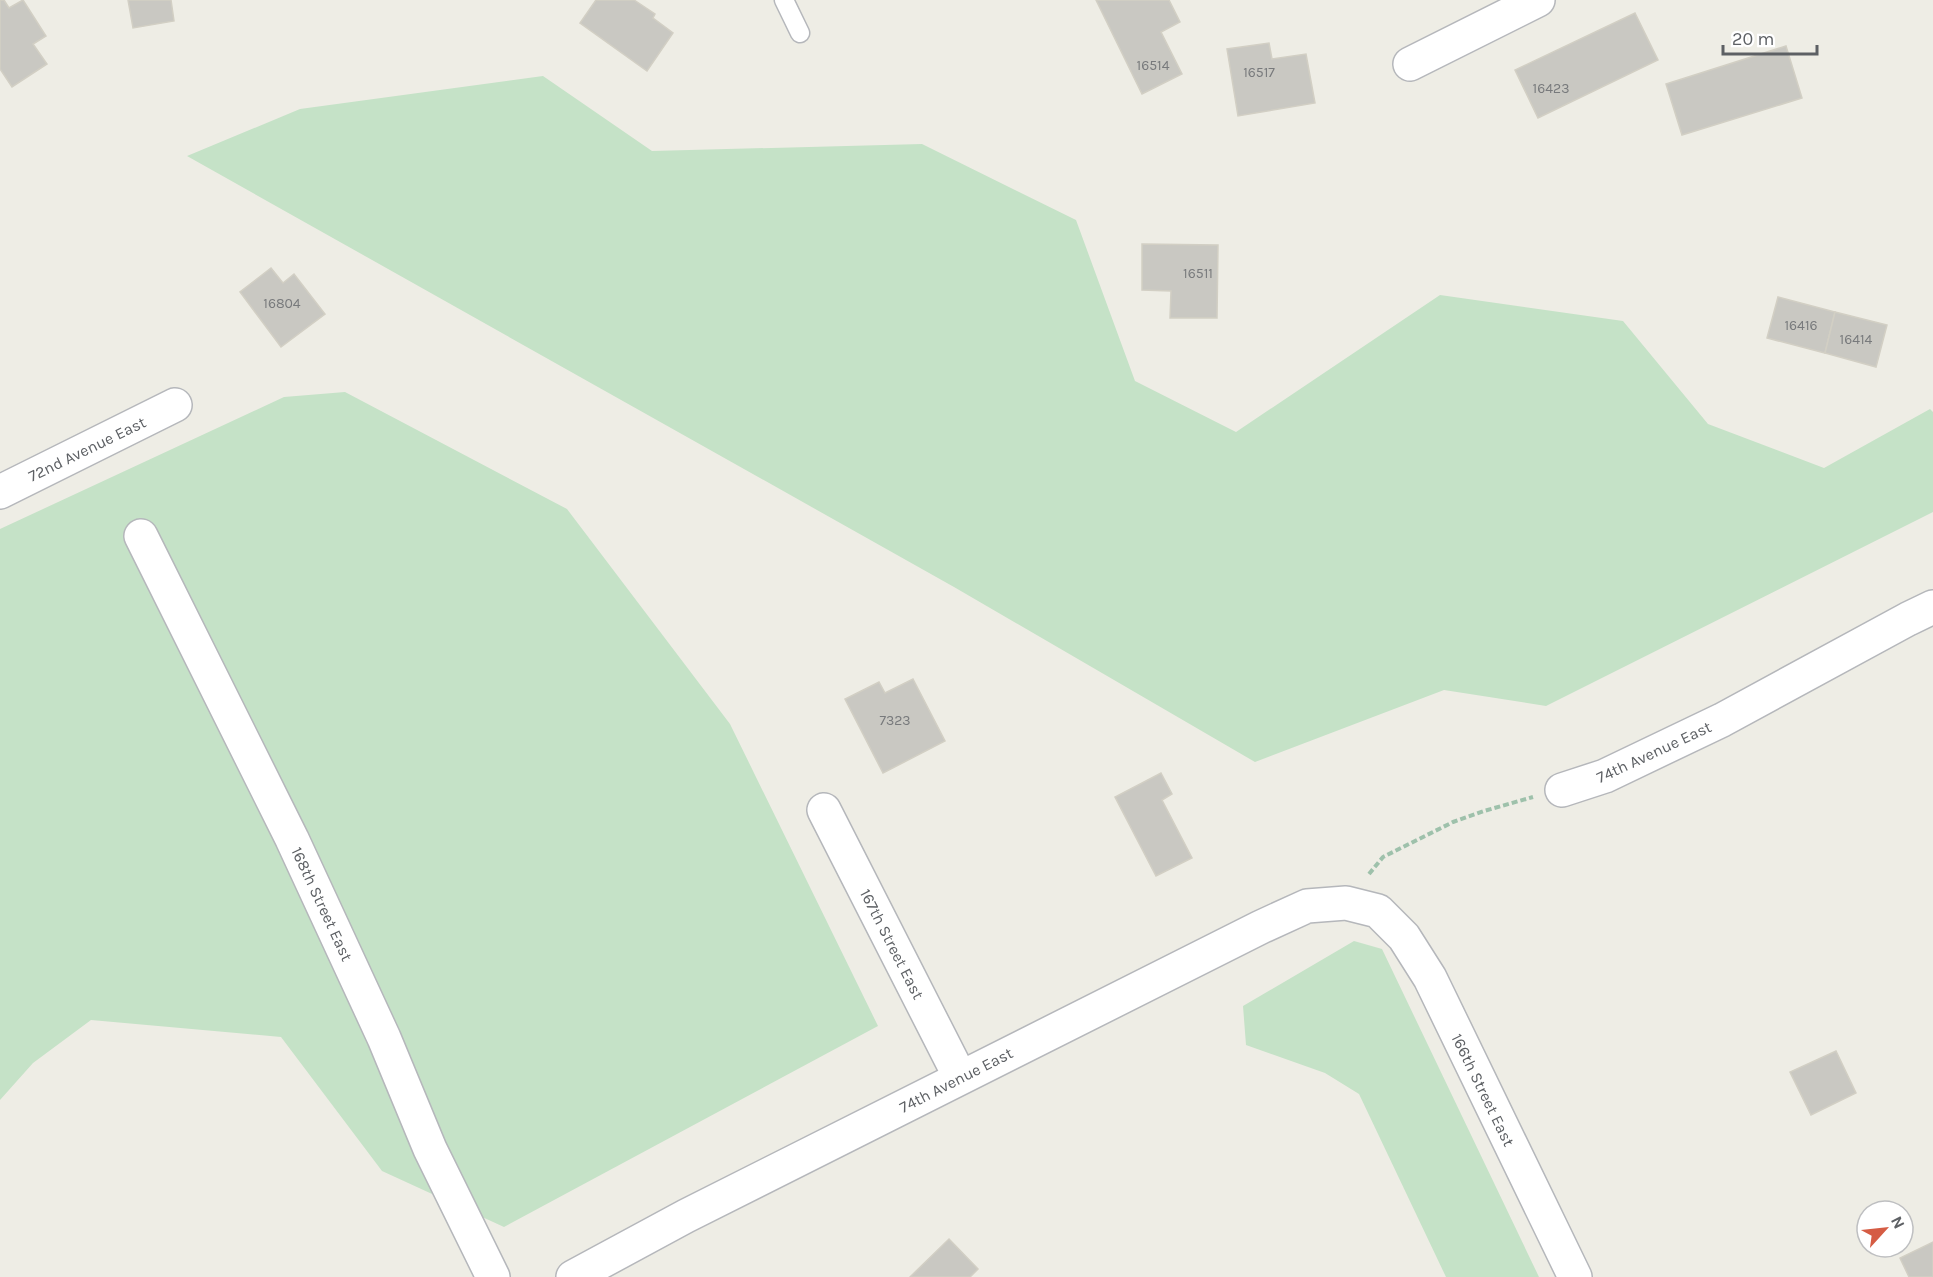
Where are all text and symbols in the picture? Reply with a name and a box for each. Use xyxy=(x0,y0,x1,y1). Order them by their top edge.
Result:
scale bar xyxy=(1723,18,1818,56)
text: 20 m xyxy=(1732,28,1774,50)
house number: 16514 xyxy=(1137,57,1170,74)
house number: 16517 xyxy=(1243,64,1275,81)
house number: 16423 xyxy=(1533,80,1569,97)
house number: 16511 xyxy=(1183,265,1213,282)
house number: 16804 xyxy=(263,295,301,312)
house number: 16416 xyxy=(1784,317,1818,334)
house number: 16414 xyxy=(1840,331,1873,348)
street label: 72nd Avenue East xyxy=(25,412,149,486)
house number: 7323 xyxy=(879,712,911,729)
street label: 74th Avenue East xyxy=(1594,717,1714,787)
street label: 168th Street East xyxy=(287,844,357,964)
street label: 167th Street East xyxy=(856,886,928,1002)
street label: 166th Street East xyxy=(1447,1031,1519,1149)
street label: 74th Avenue East xyxy=(896,1043,1016,1117)
north arrow xyxy=(1855,1199,1915,1259)
text: N xyxy=(1887,1213,1909,1232)

